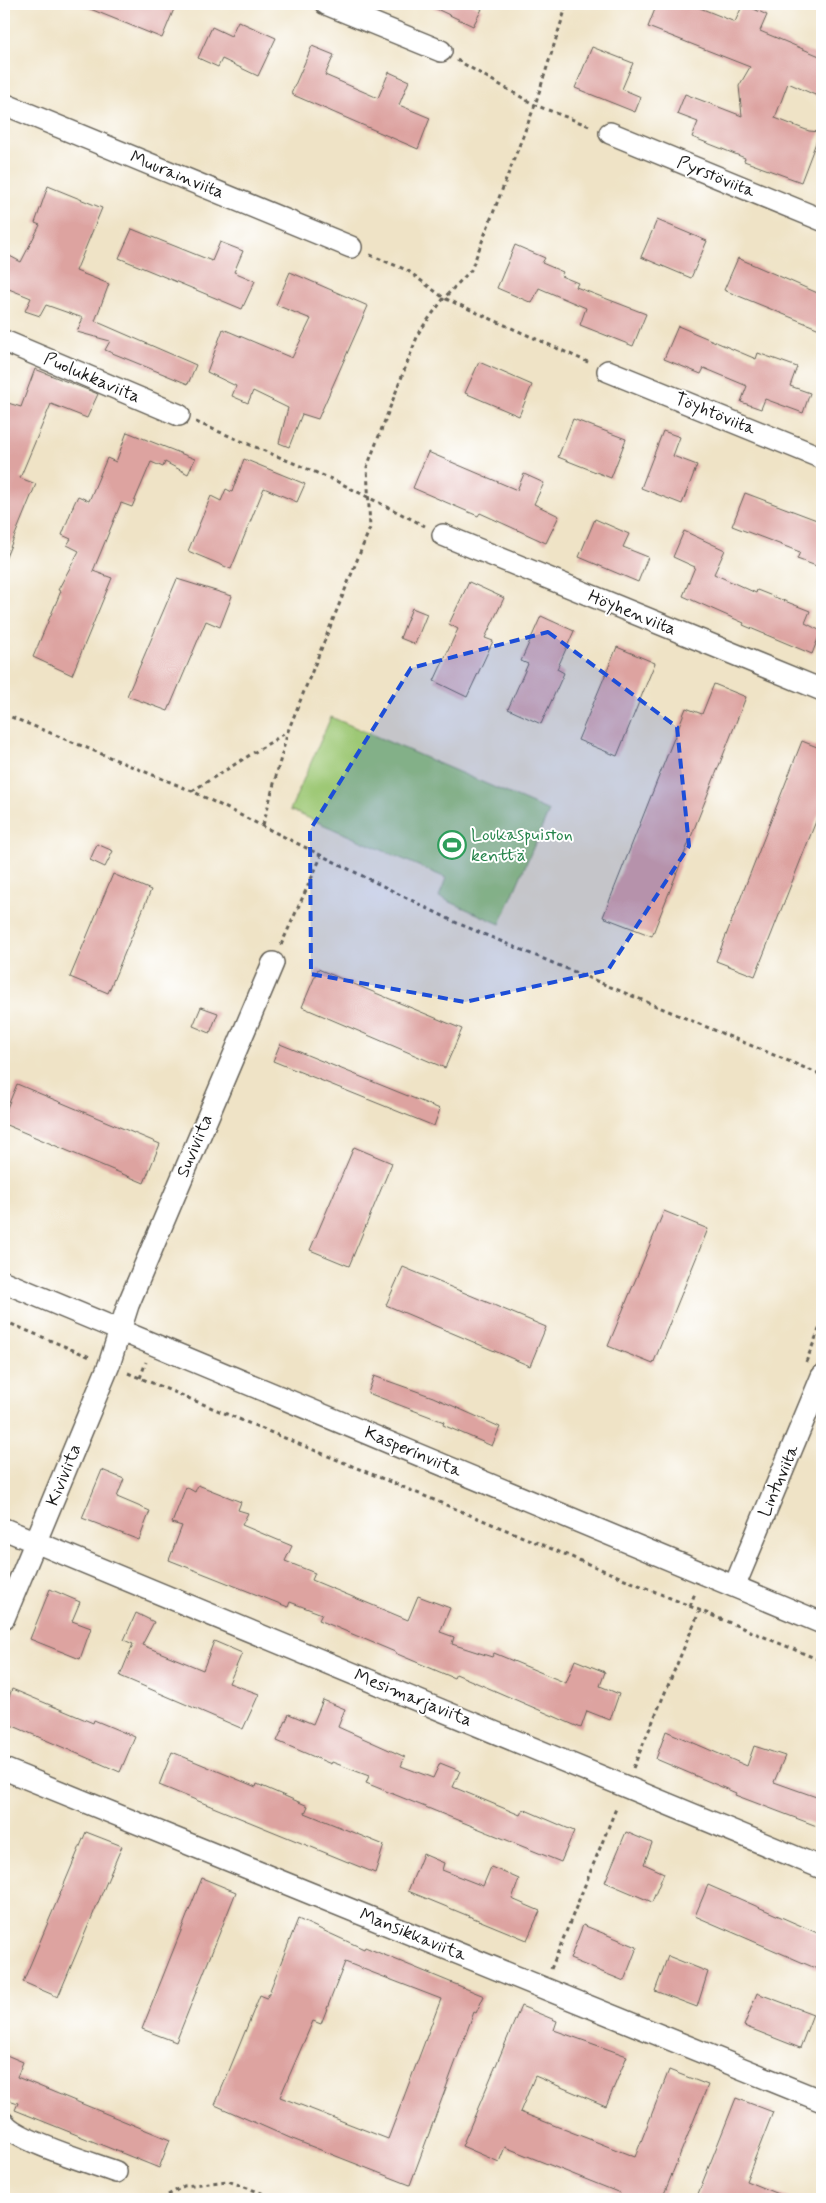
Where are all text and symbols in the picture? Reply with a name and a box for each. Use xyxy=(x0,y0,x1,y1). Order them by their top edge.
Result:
street label: Muurainviita xyxy=(126,145,228,205)
street label: Pyrstöviita xyxy=(673,150,759,204)
street label: Puolukkaviita xyxy=(40,347,144,409)
street label: Töyhtöviita xyxy=(671,387,759,441)
street label: Höyhenviita xyxy=(584,584,680,642)
place label: Loukaspuiston kenttä xyxy=(471,823,573,868)
sports icon: Loukaspuiston kenttä xyxy=(437,830,467,860)
street label: Suviviita xyxy=(171,1111,219,1181)
street label: Kasperinviita xyxy=(361,1421,465,1483)
street label: Kiviviita xyxy=(41,1440,87,1510)
street label: Lintuviita xyxy=(753,1441,805,1521)
street label: Mesimarjaviita xyxy=(350,1663,476,1733)
street label: Mansikkaviita xyxy=(356,1903,470,1967)

